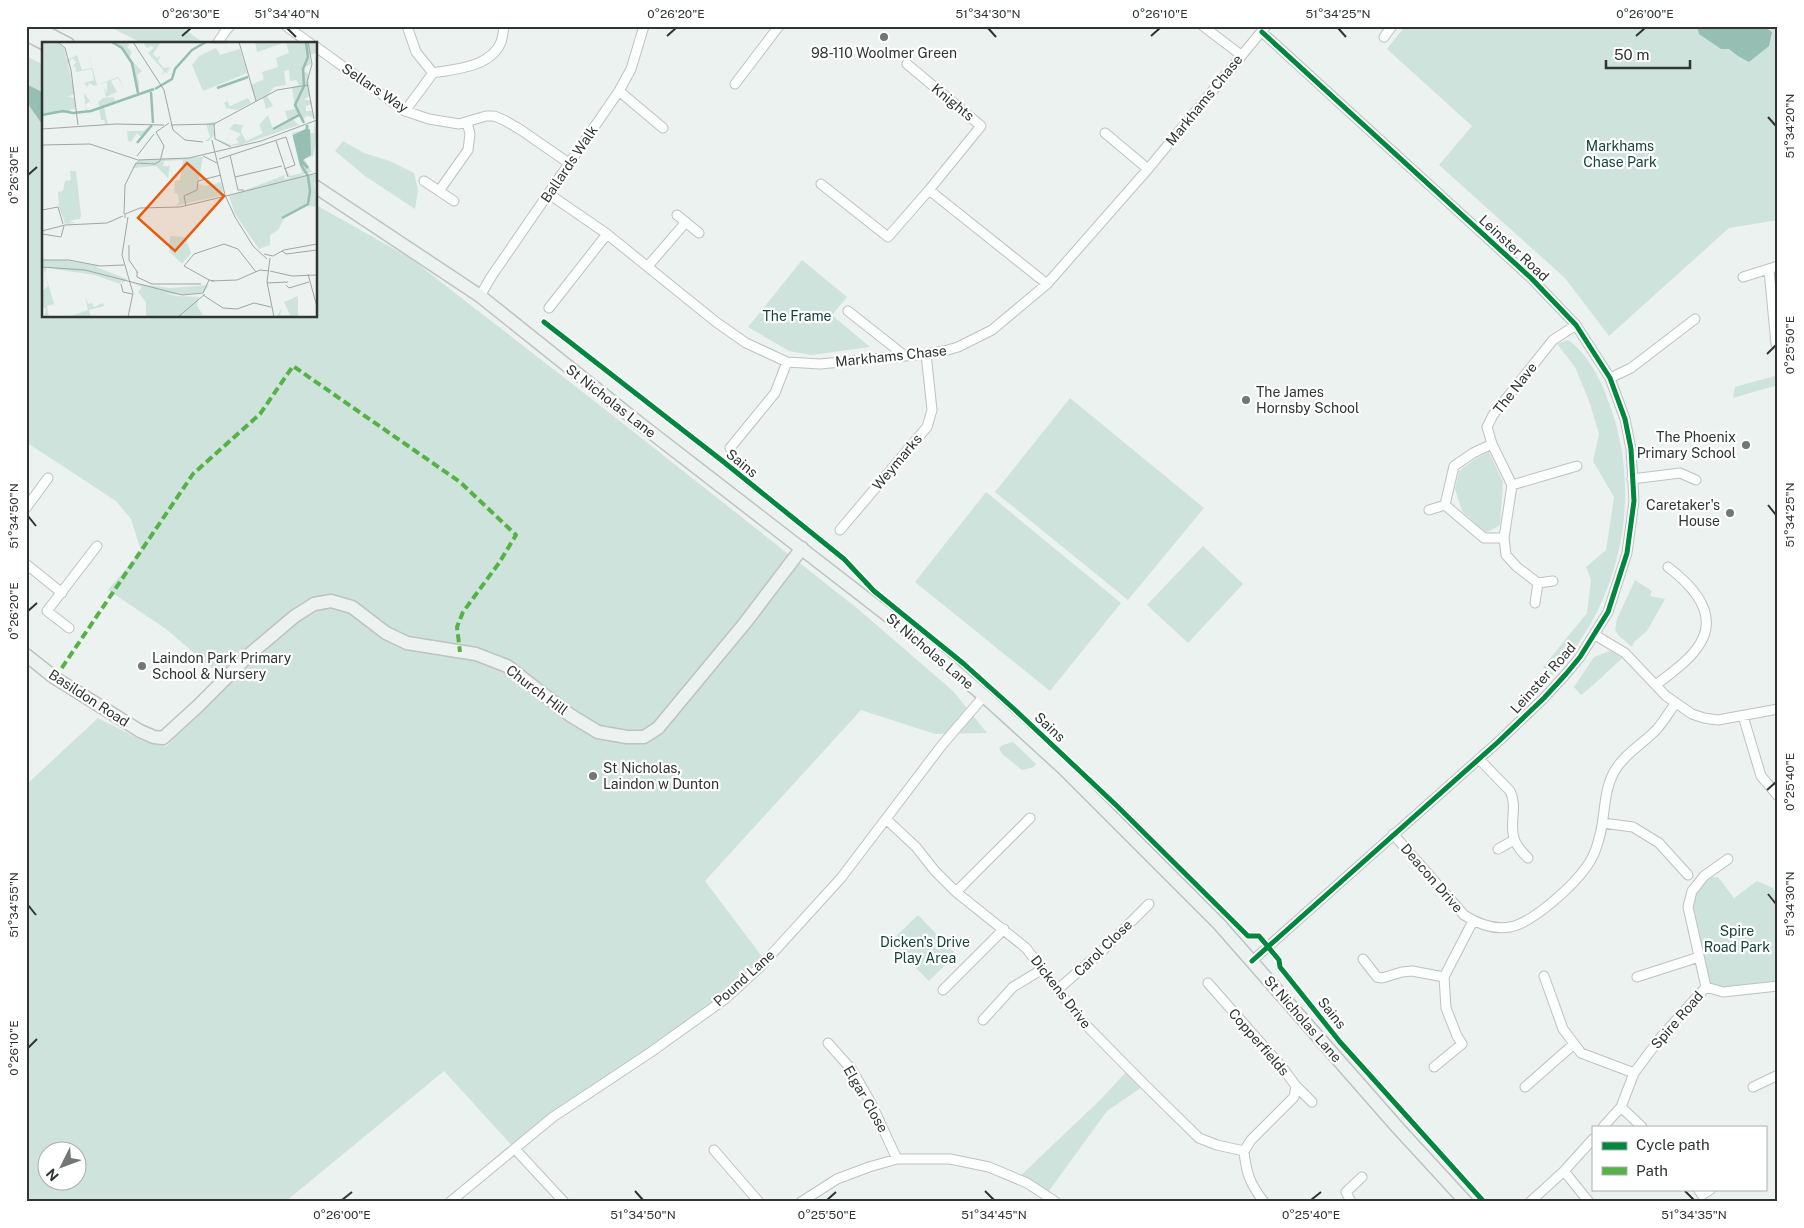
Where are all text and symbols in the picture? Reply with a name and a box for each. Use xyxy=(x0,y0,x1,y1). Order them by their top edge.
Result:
text: 0°26'30"E xyxy=(162,7,220,21)
text: 51°34'40"N xyxy=(254,7,320,21)
text: 0°26'20"E xyxy=(647,7,705,21)
text: 51°34'30"N xyxy=(955,7,1021,21)
text: 0°26'10"E xyxy=(1132,7,1188,21)
text: 51°34'25"N xyxy=(1305,7,1371,21)
text: 0°26'00"E xyxy=(1616,7,1674,21)
marker: 98-110 Woolmer Green xyxy=(878,31,890,43)
scale bar xyxy=(1606,38,1690,70)
inset map xyxy=(42,42,318,318)
place label: 98-110 Woolmer Green xyxy=(811,45,957,61)
text: 50 m xyxy=(1614,46,1649,63)
street label: Markhams Chase xyxy=(1163,51,1246,149)
street label: Sellars Way xyxy=(339,60,412,116)
street label: Knights xyxy=(929,80,977,124)
text: 51°34'20"N xyxy=(1783,94,1797,158)
street label: Ballards Walk xyxy=(537,122,601,206)
park label: Markhams Chase Park xyxy=(1583,138,1657,170)
text: 0°26'30"E xyxy=(7,146,21,204)
street label: Leinster Road xyxy=(1476,212,1552,284)
park label: The Frame xyxy=(763,308,832,324)
text: 0°25'50"E xyxy=(1783,316,1797,374)
street label: Markhams Chase xyxy=(834,342,948,370)
street label: The Nave xyxy=(1490,359,1540,417)
street label: St Nicholas Lane xyxy=(563,361,659,441)
place label: The James Hornsby School xyxy=(1256,384,1359,416)
marker: The James Hornsby School xyxy=(1240,394,1252,406)
place label: The Phoenix Primary School xyxy=(1637,429,1736,461)
street label: Weymarks xyxy=(869,431,925,493)
marker: The Phoenix Primary School xyxy=(1740,439,1752,451)
street label: Sains xyxy=(723,446,761,480)
text: 51°34'25"N xyxy=(1783,482,1797,548)
text: 51°34'50"N xyxy=(7,483,21,549)
place label: Caretaker's House xyxy=(1646,497,1720,529)
marker: Caretaker's House xyxy=(1724,507,1736,519)
text: 0°26'20"E xyxy=(7,582,21,640)
street label: St Nicholas Lane xyxy=(883,610,977,692)
street label: Leinster Road xyxy=(1507,639,1579,717)
place label: Laindon Park Primary School & Nursery xyxy=(152,650,292,682)
marker: Laindon Park Primary School & Nursery xyxy=(136,660,148,672)
street label: Church Hill xyxy=(503,662,571,718)
street label: Basildon Road xyxy=(46,666,132,730)
street label: Sains xyxy=(1031,709,1069,745)
text: 0°25'40"E xyxy=(1783,753,1797,811)
place label: St Nicholas, Laindon w Dunton xyxy=(603,760,719,792)
marker: St Nicholas, Laindon w Dunton xyxy=(587,770,599,782)
street label: Deacon Drive xyxy=(1398,840,1466,916)
text: 51°34'30"N xyxy=(1783,871,1797,937)
text: 51°34'55"N xyxy=(7,872,21,938)
street label: Carol Close xyxy=(1071,916,1135,980)
park label: Spire Road Park xyxy=(1704,923,1770,955)
park label: Dicken's Drive Play Area xyxy=(880,934,970,966)
street label: Pound Lane xyxy=(710,946,778,1009)
street label: Dickens Drive xyxy=(1028,952,1094,1032)
street label: St Nicholas Lane xyxy=(1261,972,1345,1066)
street label: Spire Road xyxy=(1648,988,1706,1052)
street label: Sains xyxy=(1315,994,1349,1032)
street label: Copperfields xyxy=(1226,1005,1292,1079)
text: 0°26'10"E xyxy=(7,1020,21,1076)
street label: Elgar Close xyxy=(840,1063,892,1135)
legend xyxy=(1592,1126,1766,1190)
text: Cycle path xyxy=(1636,1136,1710,1153)
north arrow xyxy=(38,1140,88,1190)
text: Path xyxy=(1636,1162,1668,1179)
text: N xyxy=(43,1165,62,1184)
text: 0°26'00"E xyxy=(313,1208,371,1222)
text: 51°34'50"N xyxy=(610,1208,676,1222)
text: 0°25'50"E xyxy=(798,1208,856,1222)
text: 51°34'45"N xyxy=(961,1208,1027,1222)
text: 0°25'40"E xyxy=(1282,1208,1340,1222)
text: 51°34'35"N xyxy=(1661,1208,1727,1222)

